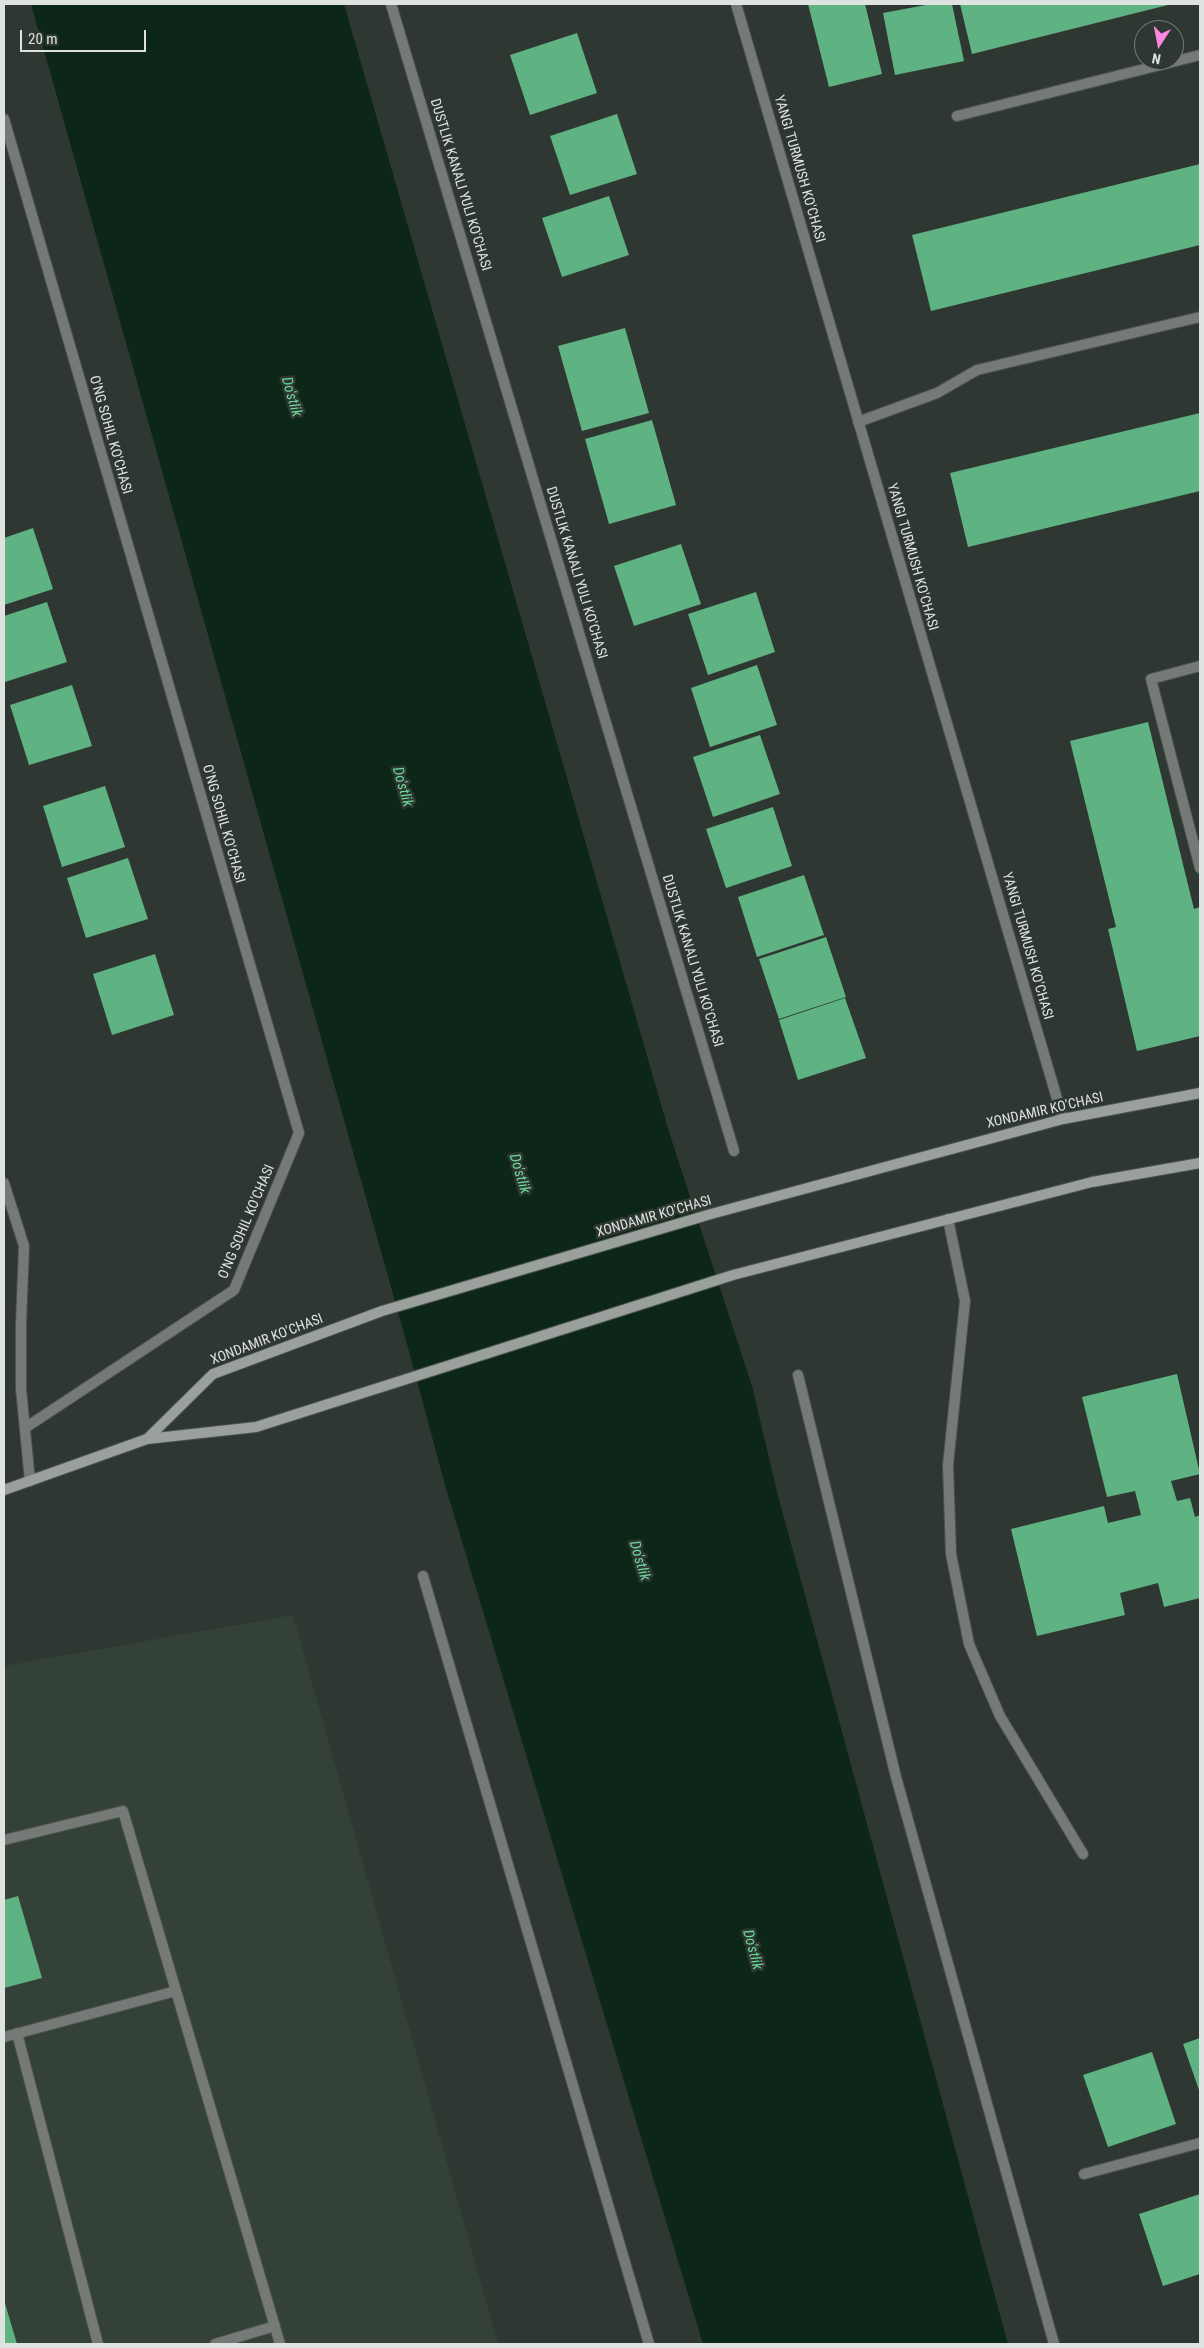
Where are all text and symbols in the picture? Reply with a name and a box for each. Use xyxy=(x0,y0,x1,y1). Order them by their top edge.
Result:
scale bar xyxy=(22,20,149,52)
north arrow xyxy=(1134,20,1184,70)
text: 20 m xyxy=(28,30,58,48)
text: N xyxy=(1151,50,1162,67)
street label: YANGI TURMUSH KO'CHASI xyxy=(770,93,828,245)
street label: DUSTLIK KANALI YULI KO'CHASI xyxy=(426,97,494,273)
street label: O'NG SOHIL KO'CHASI xyxy=(85,374,135,496)
water label: Do'stlik xyxy=(277,375,305,419)
street label: YANGI TURMUSH KO'CHASI xyxy=(883,481,941,633)
street label: DUSTLIK KANALI YULI KO'CHASI xyxy=(542,485,610,661)
street label: O'NG SOHIL KO'CHASI xyxy=(198,763,248,885)
water label: Do'stlik xyxy=(388,765,416,809)
street label: YANGI TURMUSH KO'CHASI xyxy=(998,870,1056,1022)
street label: DUSTLIK KANALI YULI KO'CHASI xyxy=(658,873,726,1049)
street label: XONDAMIR KO'CHASI xyxy=(985,1089,1105,1133)
water label: Do'stlik xyxy=(504,1152,534,1196)
street label: O'NG SOHIL KO'CHASI xyxy=(215,1162,279,1282)
street label: XONDAMIR KO'CHASI xyxy=(594,1193,714,1241)
street label: XONDAMIR KO'CHASI xyxy=(208,1311,326,1369)
water label: Do'stlik xyxy=(624,1539,654,1583)
water label: Do'stlik xyxy=(738,1928,766,1972)

